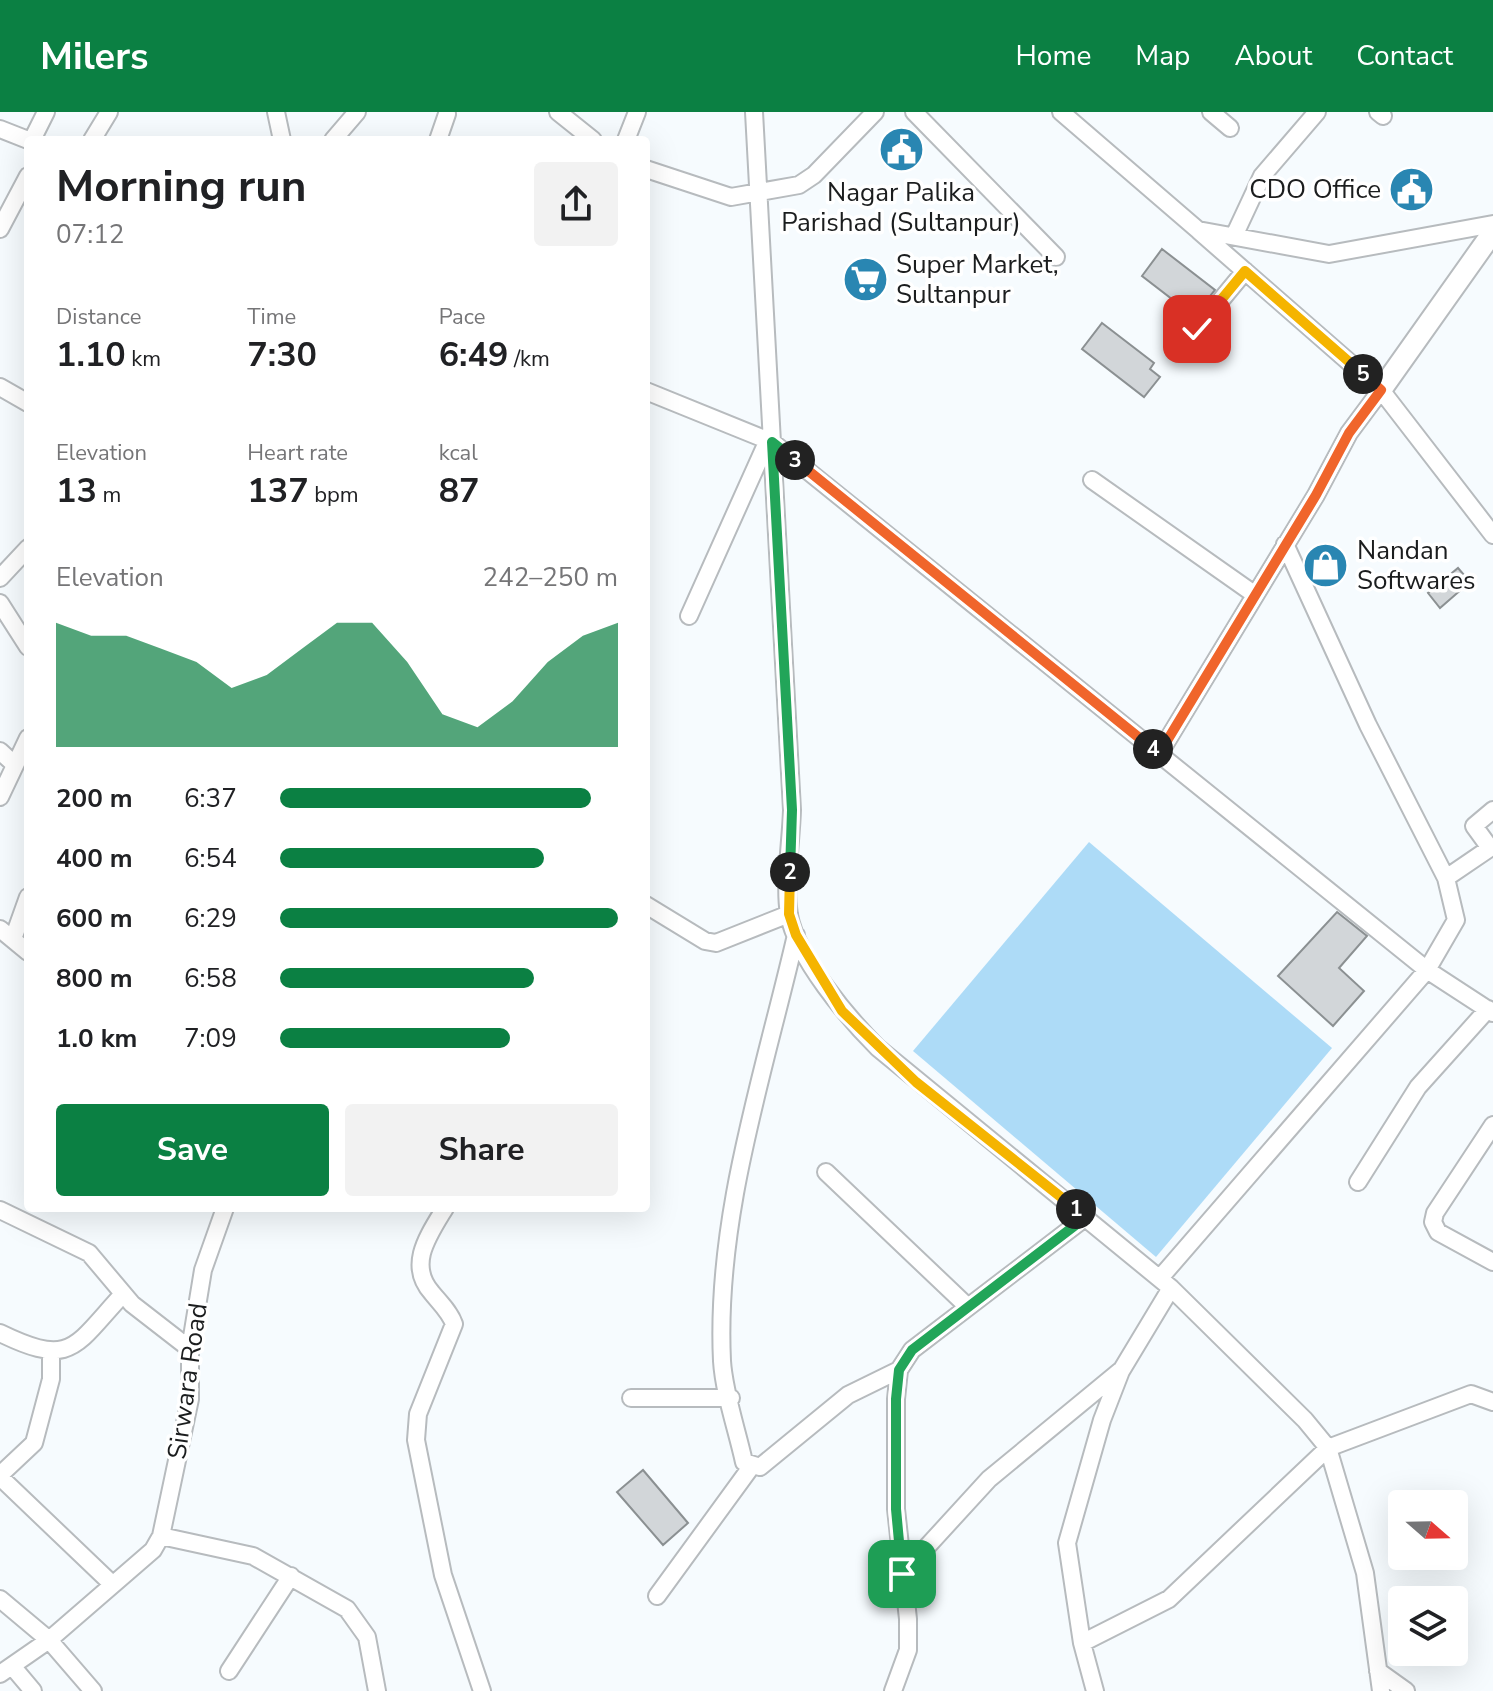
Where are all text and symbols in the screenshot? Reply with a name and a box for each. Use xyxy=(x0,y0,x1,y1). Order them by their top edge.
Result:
text: Milers xyxy=(40,31,148,82)
text: Home xyxy=(1016,37,1091,75)
text: Map xyxy=(1135,37,1190,75)
text: About xyxy=(1234,37,1312,75)
text: Contact xyxy=(1356,37,1453,75)
public building icon: Nagar Palika Parishad (Sultanpur) xyxy=(877,125,925,173)
text: Morning run xyxy=(56,157,306,217)
button: share xyxy=(534,162,618,246)
public building icon: CDO Office xyxy=(1388,165,1436,213)
place label: CDO Office xyxy=(1249,172,1381,207)
place label: Nagar Palika Parishad (Sultanpur) xyxy=(781,175,1021,240)
text: 07:12 xyxy=(56,217,124,252)
place label: Super Market, Sultanpur xyxy=(896,247,1059,312)
supermarket icon: Super Market, Sultanpur xyxy=(841,255,889,303)
pin xyxy=(1163,295,1231,363)
text: Distance xyxy=(56,302,141,332)
text: Time xyxy=(247,302,296,332)
text: Pace xyxy=(439,302,485,332)
icon: check xyxy=(1175,307,1219,351)
text: 1.10 xyxy=(56,332,126,378)
text: 7:30 xyxy=(247,332,317,378)
text: 6:49 xyxy=(439,332,508,378)
text: km xyxy=(126,344,161,374)
text: /km xyxy=(508,344,550,374)
pin: 5 xyxy=(1343,354,1383,394)
text: 5 xyxy=(1356,359,1370,389)
text: Elevation xyxy=(56,438,147,468)
text: Heart rate xyxy=(247,438,348,468)
text: kcal xyxy=(439,438,478,468)
pin: 3 xyxy=(775,440,815,480)
text: 3 xyxy=(788,445,802,475)
text: 13 xyxy=(56,468,97,514)
text: 137 xyxy=(247,468,309,514)
text: 87 xyxy=(439,468,479,514)
text: m xyxy=(97,480,121,510)
text: bpm xyxy=(309,480,359,510)
place label: Nandan Softwares xyxy=(1357,533,1476,598)
shop icon: Nandan Softwares xyxy=(1302,541,1350,589)
text: Elevation xyxy=(56,560,164,595)
text: 242–250 m xyxy=(482,560,618,595)
pin: 4 xyxy=(1133,729,1173,769)
text: 4 xyxy=(1146,734,1160,764)
text: 200 m xyxy=(56,781,133,816)
text: 6:37 xyxy=(184,781,237,816)
text: 400 m xyxy=(56,841,133,876)
text: 6:54 xyxy=(184,841,237,876)
pin: 2 xyxy=(770,852,810,892)
text: 2 xyxy=(783,857,797,887)
text: 600 m xyxy=(56,901,133,936)
text: 6:29 xyxy=(184,901,237,936)
text: 800 m xyxy=(56,961,133,996)
text: 6:58 xyxy=(184,961,237,996)
text: 1.0 km xyxy=(56,1021,137,1056)
text: 7:09 xyxy=(184,1021,237,1056)
button: Save xyxy=(56,1104,329,1196)
button: Share xyxy=(345,1104,618,1196)
pin: 1 xyxy=(1056,1189,1096,1229)
text: 1 xyxy=(1069,1194,1083,1224)
street label: Sirwara Road xyxy=(159,1301,216,1462)
north arrow xyxy=(1388,1490,1468,1570)
map controls xyxy=(1388,1490,1468,1666)
pin xyxy=(868,1540,936,1608)
icon: arrive xyxy=(880,1552,924,1596)
button: layers xyxy=(1388,1586,1468,1666)

